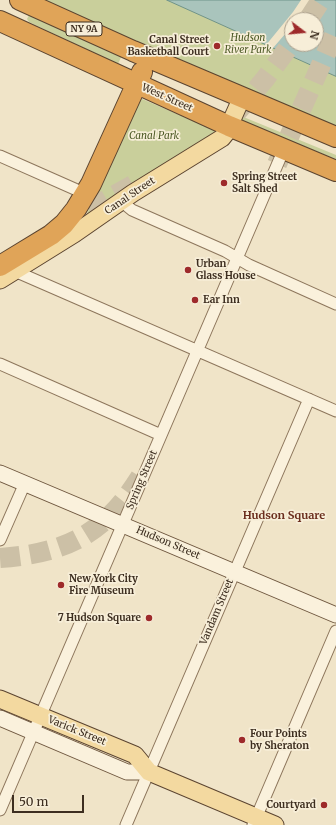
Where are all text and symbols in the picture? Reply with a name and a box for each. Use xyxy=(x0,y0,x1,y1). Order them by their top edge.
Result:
north arrow xyxy=(284,12,324,52)
road number: NY 9A xyxy=(66,22,102,36)
text: N xyxy=(307,29,323,41)
park label: Hudson River Park xyxy=(225,32,271,56)
place label: Canal Street Basketball Court xyxy=(127,34,209,58)
marker: Canal Street Basketball Court xyxy=(212,41,222,51)
street label: West Street xyxy=(140,81,194,115)
park label: Canal Park xyxy=(129,130,179,142)
place label: Spring Street Salt Shed xyxy=(232,171,297,194)
street label: Canal Street xyxy=(103,175,157,217)
marker: Spring Street Salt Shed xyxy=(219,178,229,188)
place label: Urban Glass House xyxy=(196,258,256,282)
marker: Urban Glass House xyxy=(183,265,193,275)
place label: Ear Inn xyxy=(203,294,240,306)
marker: Ear Inn xyxy=(190,295,200,305)
street label: Spring Street xyxy=(124,449,160,511)
district label: Hudson Square xyxy=(243,509,325,523)
street label: Hudson Street xyxy=(134,524,202,562)
place label: New York City Fire Museum xyxy=(69,573,138,596)
street label: Vandam Street xyxy=(198,577,236,647)
marker: New York City Fire Museum xyxy=(56,580,66,590)
place label: 7 Hudson Square xyxy=(58,612,141,624)
marker: 7 Hudson Square xyxy=(144,613,154,623)
street label: Varick Street xyxy=(46,714,108,748)
place label: Four Points by Sheraton xyxy=(250,728,309,752)
marker: Four Points by Sheraton xyxy=(237,735,247,745)
scale bar xyxy=(14,787,86,813)
text: 50 m xyxy=(19,794,48,809)
place label: Courtyard xyxy=(266,799,316,811)
marker: Courtyard xyxy=(319,800,329,810)

